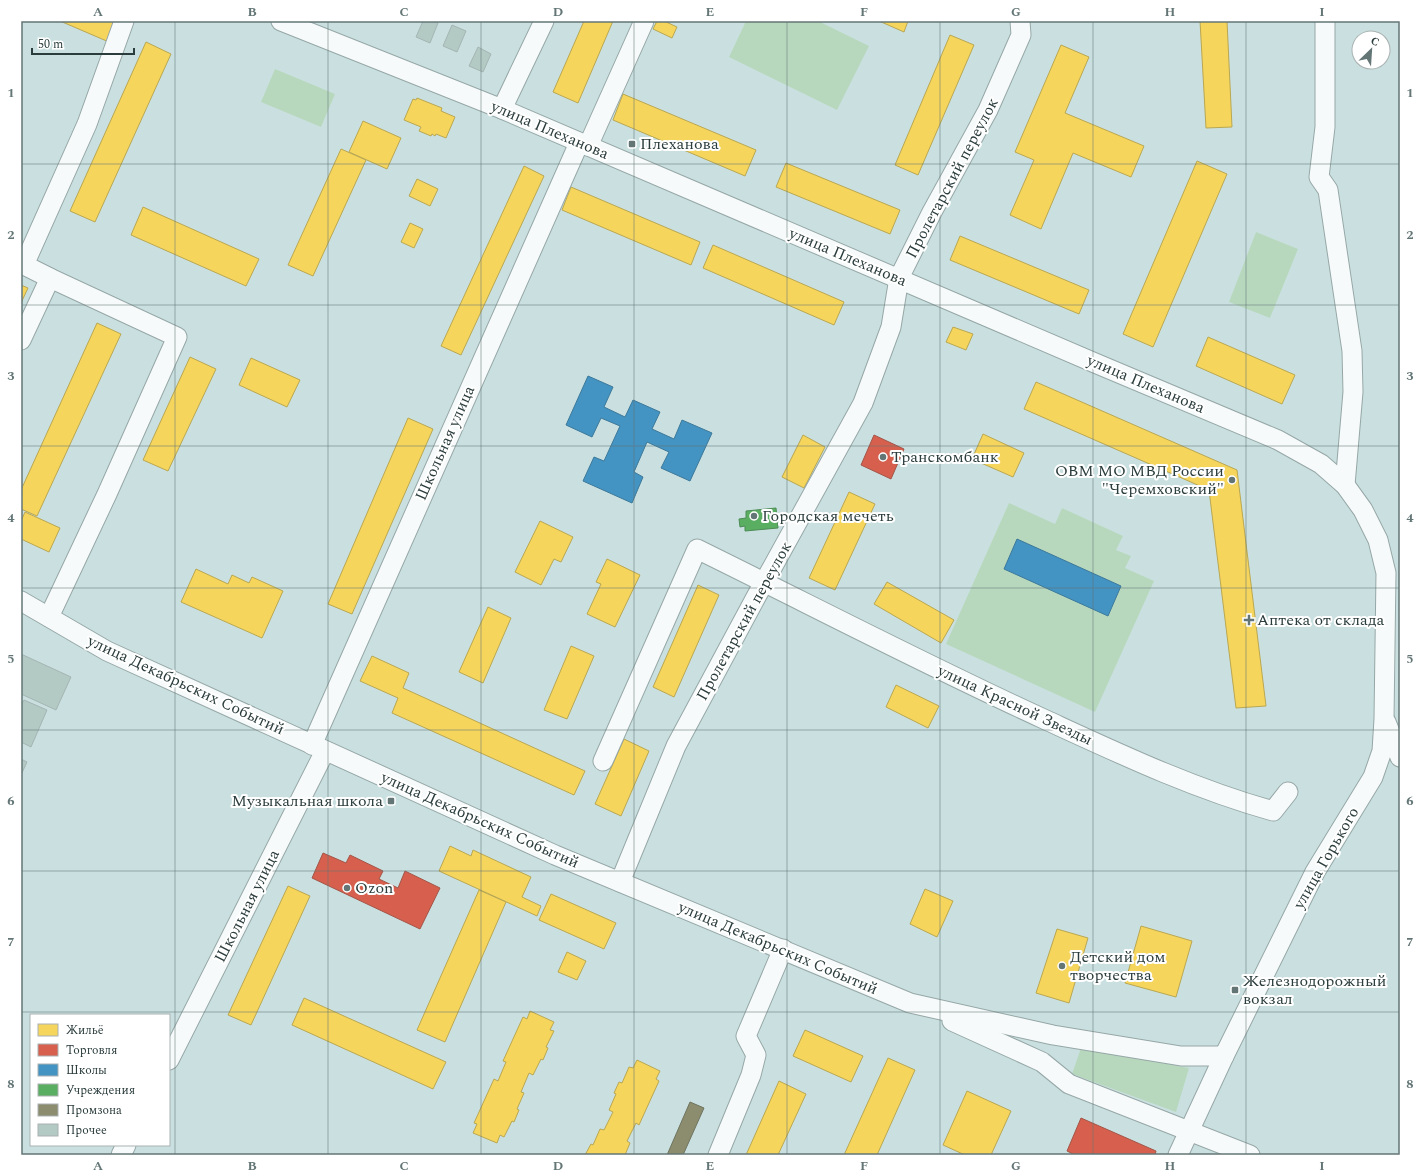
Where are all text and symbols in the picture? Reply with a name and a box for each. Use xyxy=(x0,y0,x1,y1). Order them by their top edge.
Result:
text: A xyxy=(93,2,103,22)
text: B xyxy=(247,2,257,22)
text: C xyxy=(399,2,409,22)
text: D xyxy=(553,2,563,22)
text: E xyxy=(706,2,715,22)
text: F xyxy=(860,2,868,22)
text: G xyxy=(1011,2,1021,22)
text: H xyxy=(1165,2,1176,22)
text: I xyxy=(1319,2,1325,22)
scale bar xyxy=(32,30,134,56)
north arrow xyxy=(1351,30,1391,70)
text: С xyxy=(1368,32,1382,51)
text: 50 m xyxy=(38,35,63,54)
text: 1 xyxy=(7,83,15,103)
text: 1 xyxy=(1406,83,1414,103)
street label: Пролетарский переулок xyxy=(899,93,1005,263)
street label: улица Плеханова xyxy=(486,94,613,166)
place label: Плеханова xyxy=(640,132,719,156)
marker: Плеханова xyxy=(627,139,637,149)
street label: улица Плеханова xyxy=(784,221,911,293)
text: 2 xyxy=(7,225,15,245)
text: 2 xyxy=(1406,225,1414,245)
street label: улица Плеханова xyxy=(1082,348,1209,420)
text: 3 xyxy=(7,366,15,386)
text: 3 xyxy=(1406,366,1414,386)
street label: Школьная улица xyxy=(409,381,481,504)
place label: Транскомбанк xyxy=(891,445,999,469)
marker: Транскомбанк xyxy=(878,452,888,462)
place label: ОВМ МО МВД России "Черемховский" xyxy=(1055,459,1224,501)
marker: ОВМ МО МВД России "Черемховский" xyxy=(1227,475,1237,485)
place label: Городская мечеть xyxy=(762,504,894,528)
text: 4 xyxy=(7,508,15,528)
text: 4 xyxy=(1406,508,1414,528)
marker: Городская мечеть xyxy=(749,511,759,521)
street label: Пролетарский переулок xyxy=(690,537,798,705)
place label: Аптека от склада xyxy=(1257,608,1385,632)
marker: Аптека от склада xyxy=(1244,615,1254,625)
street label: улица Декабрьских Событий xyxy=(83,628,288,741)
text: 5 xyxy=(7,649,15,669)
text: 5 xyxy=(1406,649,1414,669)
street label: улица Красной Звезды xyxy=(933,658,1097,752)
street label: улица Декабрьских Событий xyxy=(376,765,583,875)
place label: Музыкальная школа xyxy=(232,789,383,813)
text: 6 xyxy=(7,791,15,811)
text: 6 xyxy=(1406,791,1414,811)
marker: Музыкальная школа xyxy=(386,796,396,806)
street label: улица Горького xyxy=(1286,802,1365,914)
street label: Школьная улица xyxy=(208,845,286,967)
place label: Ozon xyxy=(355,876,393,900)
marker: Ozon xyxy=(342,883,352,893)
street label: улица Декабрьских Событий xyxy=(674,895,882,1001)
text: 7 xyxy=(7,932,15,952)
text: 7 xyxy=(1406,932,1414,952)
place label: Детский дом творчества xyxy=(1070,945,1166,987)
marker: Детский дом творчества xyxy=(1057,961,1067,971)
place label: Железнодорожный вокзал xyxy=(1243,969,1386,1011)
marker: Железнодорожный вокзал xyxy=(1230,985,1240,995)
legend xyxy=(30,1014,170,1146)
text: Жильё xyxy=(66,1021,104,1040)
text: Торговля xyxy=(66,1041,117,1060)
text: Школы xyxy=(66,1061,107,1080)
text: 8 xyxy=(7,1074,15,1094)
text: 8 xyxy=(1406,1074,1414,1094)
text: Учреждения xyxy=(66,1081,135,1100)
text: Промзона xyxy=(66,1101,122,1120)
text: Прочее xyxy=(66,1121,107,1140)
text: A xyxy=(93,1156,103,1176)
text: B xyxy=(247,1156,257,1176)
text: C xyxy=(399,1156,409,1176)
text: D xyxy=(553,1156,563,1176)
text: E xyxy=(706,1156,715,1176)
text: F xyxy=(860,1156,868,1176)
text: G xyxy=(1011,1156,1021,1176)
text: H xyxy=(1165,1156,1176,1176)
text: I xyxy=(1319,1156,1325,1176)

